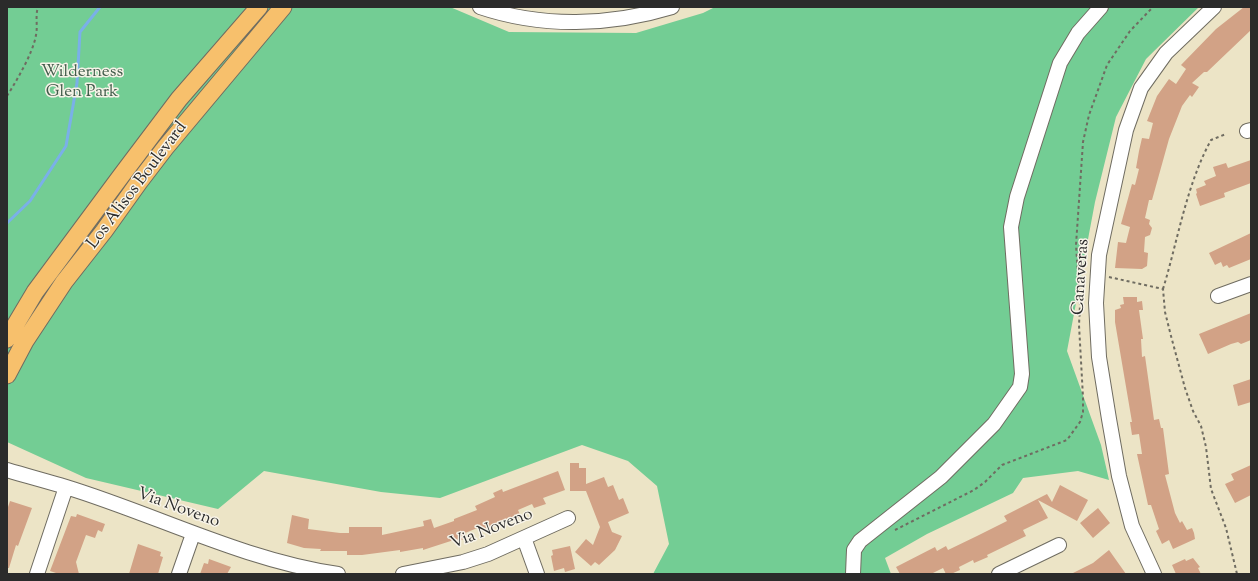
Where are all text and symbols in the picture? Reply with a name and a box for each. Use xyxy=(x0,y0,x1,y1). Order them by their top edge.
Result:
park label: Wilderness Glen Park xyxy=(41,63,123,103)
street label: Los Alisos Boulevard xyxy=(84,118,192,254)
street label: Canaveras xyxy=(1069,238,1095,316)
street label: Via Noveno xyxy=(134,485,222,533)
street label: Via Noveno xyxy=(448,505,536,555)

